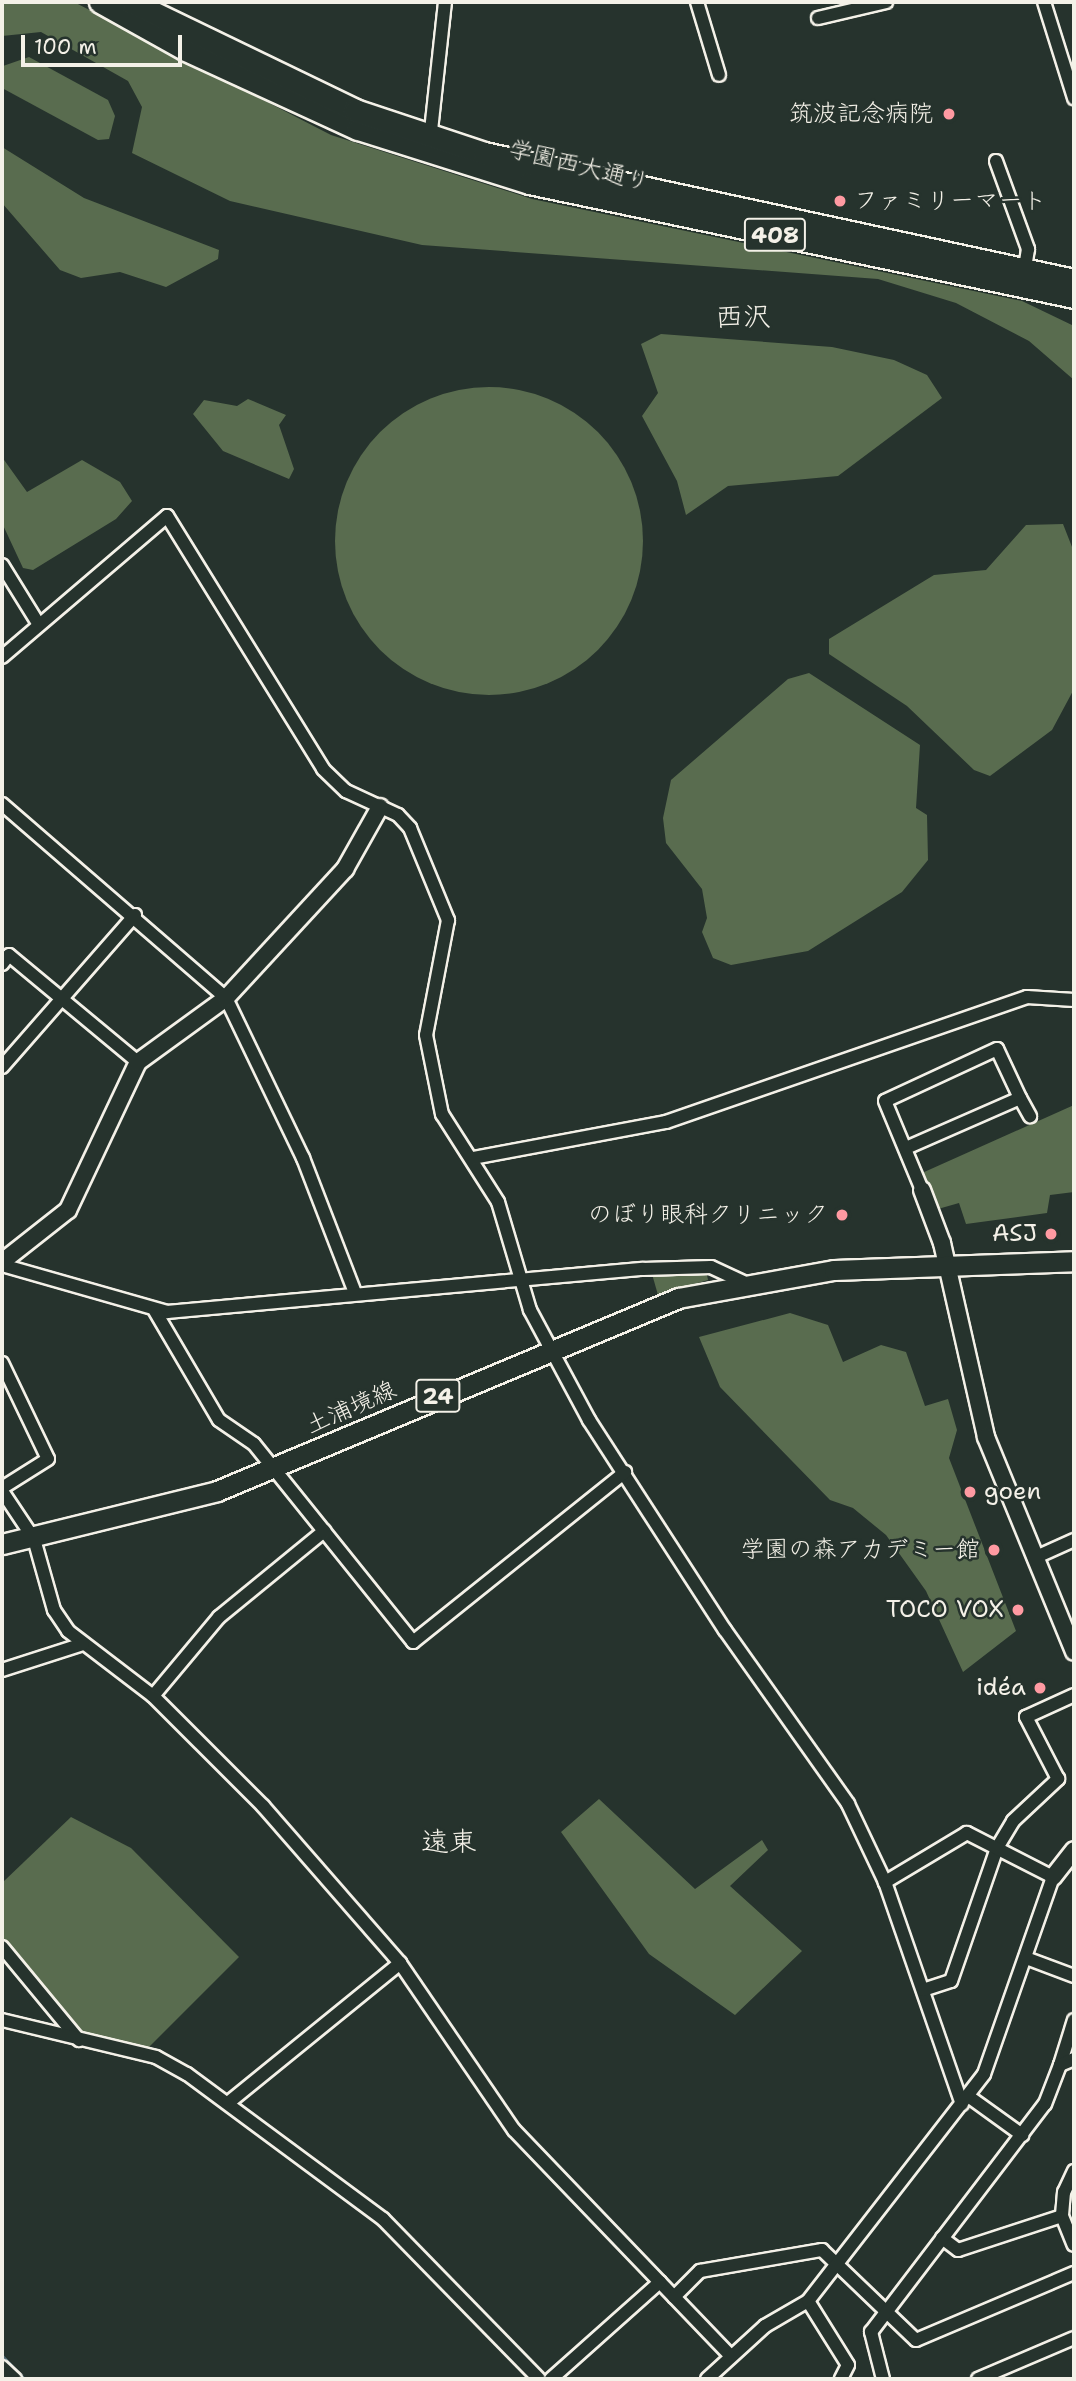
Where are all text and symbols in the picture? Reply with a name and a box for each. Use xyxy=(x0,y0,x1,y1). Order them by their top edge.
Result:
scale bar xyxy=(24,21,186,65)
text: 100 m xyxy=(34,33,97,61)
place label: 筑波記念病院 xyxy=(789,100,933,128)
marker: 筑波記念病院 xyxy=(939,104,959,124)
street label: 学園西大通り xyxy=(506,135,652,197)
place label: ファミリーマート xyxy=(854,187,1046,215)
marker: ファミリーマート xyxy=(832,193,848,209)
road number: 408 xyxy=(744,216,806,254)
district label: 西沢 xyxy=(715,299,771,333)
place label: のぼり眼科クリニック xyxy=(588,1201,828,1229)
marker: のぼり眼科クリニック xyxy=(834,1207,850,1223)
place label: ASJ xyxy=(992,1220,1037,1248)
marker: ASJ xyxy=(1043,1226,1059,1242)
street label: 土浦境線 xyxy=(301,1375,401,1441)
road number: 24 xyxy=(415,1376,461,1415)
place label: goen xyxy=(984,1478,1041,1506)
marker: goen xyxy=(962,1484,978,1500)
place label: 学園の森アカデミー館 xyxy=(740,1536,980,1564)
marker: 学園の森アカデミー館 xyxy=(986,1542,1002,1558)
place label: TOCO VOX xyxy=(886,1596,1004,1624)
marker: TOCO VOX xyxy=(1010,1602,1026,1618)
place label: idéa xyxy=(976,1674,1026,1702)
marker: idéa xyxy=(1032,1680,1048,1696)
district label: 遠東 xyxy=(421,1824,477,1858)

